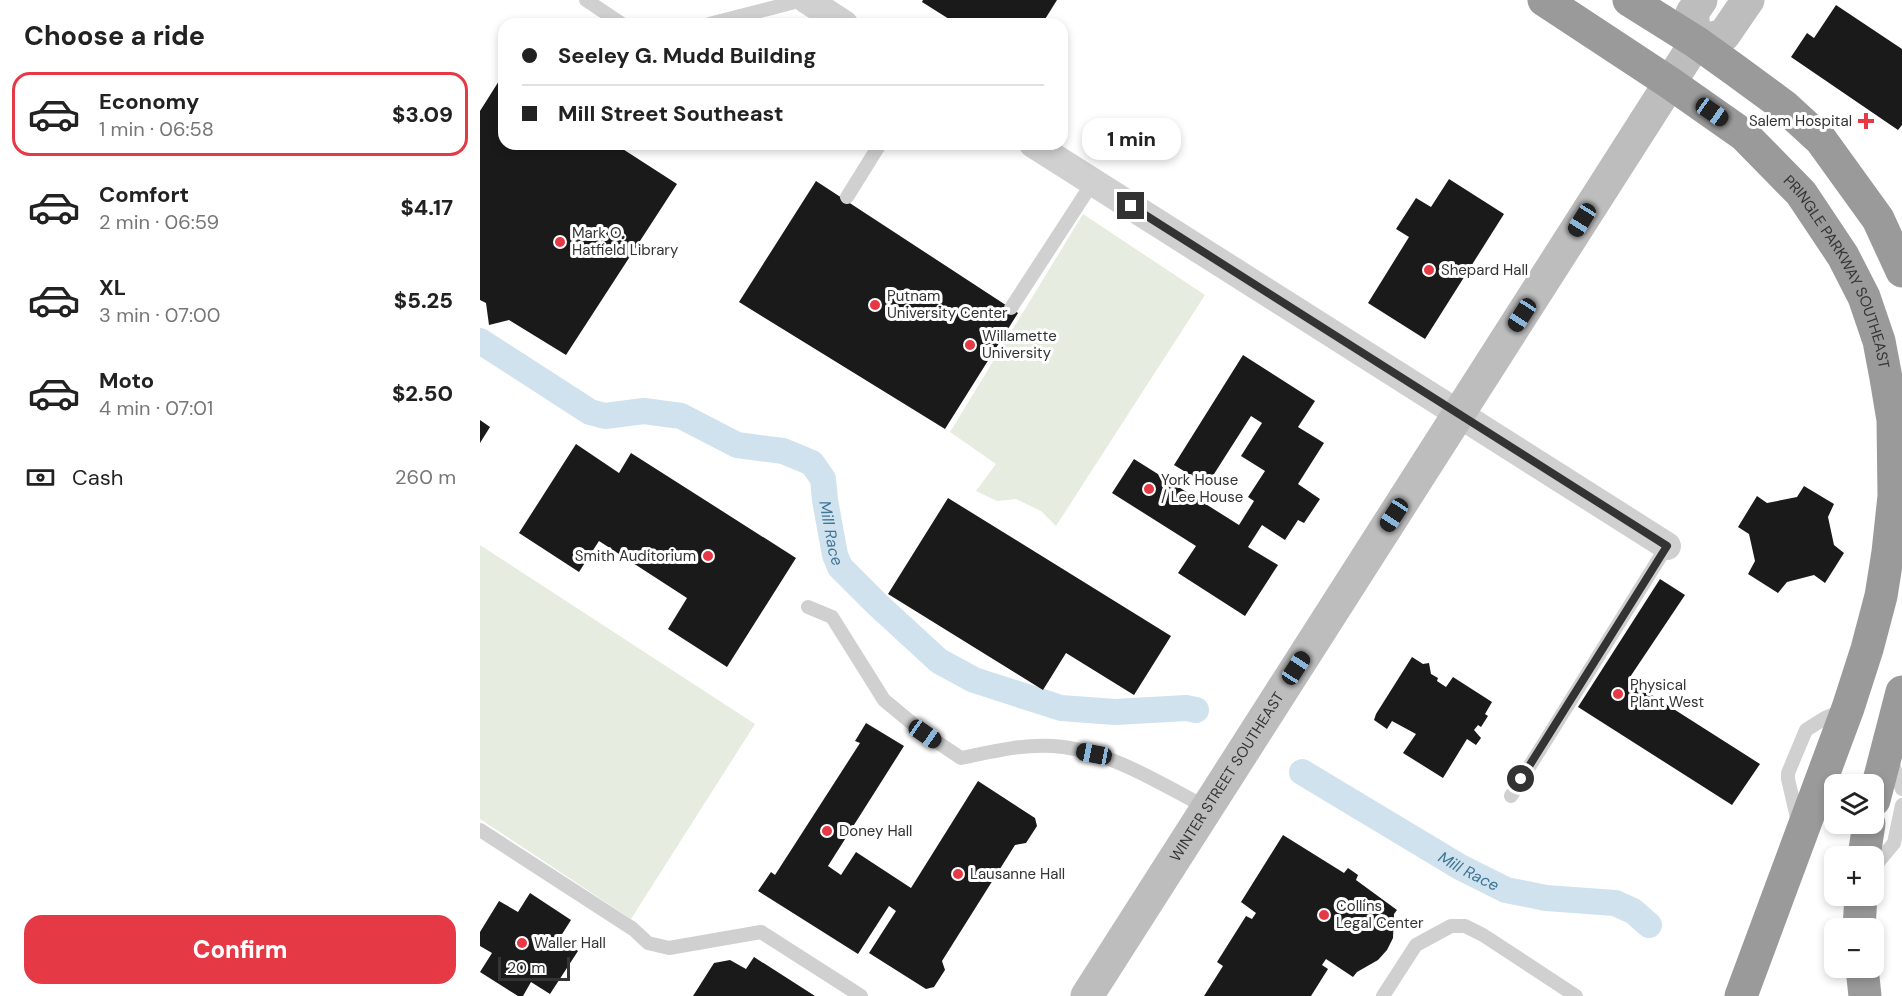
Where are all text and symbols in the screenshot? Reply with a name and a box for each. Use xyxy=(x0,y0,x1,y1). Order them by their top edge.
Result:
text: Choose a ride xyxy=(24,18,205,53)
text: Seeley G. Mudd Building xyxy=(558,41,816,70)
icon: car xyxy=(27,87,81,141)
text: Economy xyxy=(99,87,199,116)
car xyxy=(1692,94,1732,130)
text: Mill Street Southeast xyxy=(558,99,784,128)
text: $3.09 xyxy=(392,100,453,129)
place label: Salem Hospital xyxy=(1749,111,1852,131)
marker: Salem Hospital xyxy=(1857,112,1875,130)
text: 1 min · 06:58 xyxy=(99,116,214,142)
callout: 1 min xyxy=(1082,119,1180,161)
text: 1 min xyxy=(1107,126,1156,152)
street label: PRINGLE PARKWAY SOUTHEAST xyxy=(1779,171,1894,370)
icon: car xyxy=(27,180,81,234)
text: Comfort xyxy=(99,180,189,209)
route end xyxy=(1117,192,1144,219)
text: $4.17 xyxy=(400,193,453,222)
car xyxy=(1565,200,1599,240)
text: 2 min · 06:59 xyxy=(99,209,219,235)
place label: Mark O. Hatfield Library xyxy=(572,223,679,260)
marker: Mark O. Hatfield Library xyxy=(553,235,567,249)
place label: Shepard Hall xyxy=(1441,260,1528,280)
marker: Shepard Hall xyxy=(1422,263,1436,277)
icon: car xyxy=(27,273,81,327)
text: XL xyxy=(99,273,126,302)
text: $5.25 xyxy=(394,286,453,315)
place label: Putnam University Center xyxy=(887,286,1008,323)
car xyxy=(1505,295,1539,335)
marker: Putnam University Center xyxy=(868,298,882,312)
text: 3 min · 07:00 xyxy=(99,302,220,328)
place label: Willamette University xyxy=(982,326,1057,363)
marker: Willamette University xyxy=(963,338,977,352)
icon: car xyxy=(27,366,81,420)
text: Moto xyxy=(99,366,154,395)
text: $2.50 xyxy=(392,379,453,408)
text: 4 min · 07:01 xyxy=(99,395,213,421)
icon: cash xyxy=(24,461,57,494)
text: Cash xyxy=(72,463,123,492)
text: 260 m xyxy=(395,464,456,490)
place label: York House / Lee House xyxy=(1161,470,1243,507)
marker: York House / Lee House xyxy=(1142,482,1156,496)
car xyxy=(1377,495,1411,535)
water label: Mill Race xyxy=(814,499,848,569)
place label: Smith Auditorium xyxy=(575,546,696,566)
marker: Smith Auditorium xyxy=(701,549,715,563)
car xyxy=(1279,648,1313,688)
place label: Physical Plant West xyxy=(1630,675,1704,712)
marker: Physical Plant West xyxy=(1611,687,1625,701)
street label: WINTER STREET SOUTHEAST xyxy=(1165,688,1288,865)
car xyxy=(905,716,945,752)
car xyxy=(1075,742,1113,766)
route start xyxy=(1507,765,1534,792)
map controls xyxy=(1824,774,1884,978)
button: layers xyxy=(1824,774,1884,834)
place label: Doney Hall xyxy=(839,821,912,841)
marker: Doney Hall xyxy=(820,824,834,838)
water label: Mill Race xyxy=(1434,846,1502,896)
button: + xyxy=(1824,846,1884,906)
place label: Lausanne Hall xyxy=(970,864,1065,884)
marker: Lausanne Hall xyxy=(951,867,965,881)
place label: Collins Legal Center xyxy=(1336,896,1424,933)
marker: Collins Legal Center xyxy=(1317,908,1331,922)
button: Confirm xyxy=(24,915,456,984)
button: − xyxy=(1824,918,1884,978)
place label: Waller Hall xyxy=(534,933,606,953)
marker: Waller Hall xyxy=(515,936,529,950)
scale bar xyxy=(498,954,570,982)
text: 20 m xyxy=(507,957,546,978)

